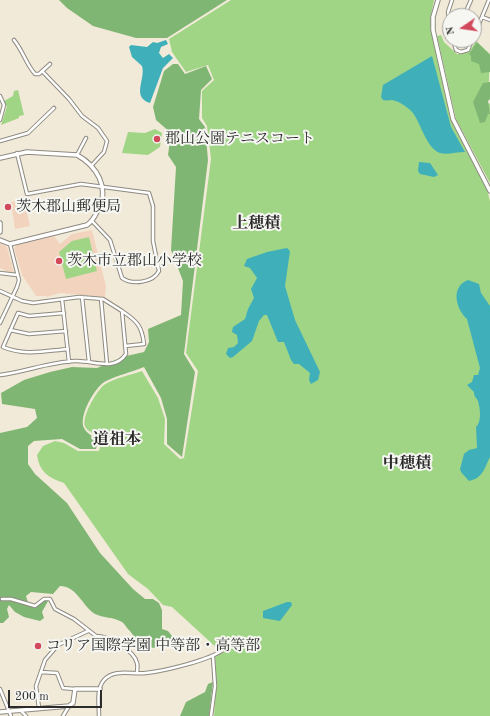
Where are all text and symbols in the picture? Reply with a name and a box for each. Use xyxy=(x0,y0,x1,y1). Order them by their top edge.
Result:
north arrow xyxy=(442,8,482,48)
text: N xyxy=(444,25,457,36)
place label: 郡山公園テニスコート xyxy=(165,130,315,148)
marker: 郡山公園テニスコート xyxy=(152,134,162,144)
place label: 茨木郡山郵便局 xyxy=(16,198,121,216)
marker: 茨木郡山郵便局 xyxy=(3,202,13,212)
district label: 上穂積 xyxy=(232,214,280,234)
place label: 茨木市立郡山小学校 xyxy=(67,252,202,270)
marker: 茨木市立郡山小学校 xyxy=(54,256,64,266)
district label: 道祖本 xyxy=(93,430,141,450)
district label: 中穂積 xyxy=(383,454,431,474)
place label: コリア国際学園 中等部・高等部 xyxy=(46,637,260,655)
marker: コリア国際学園 中等部・高等部 xyxy=(33,641,43,651)
scale bar xyxy=(10,682,104,708)
text: 200 m xyxy=(15,691,49,703)

